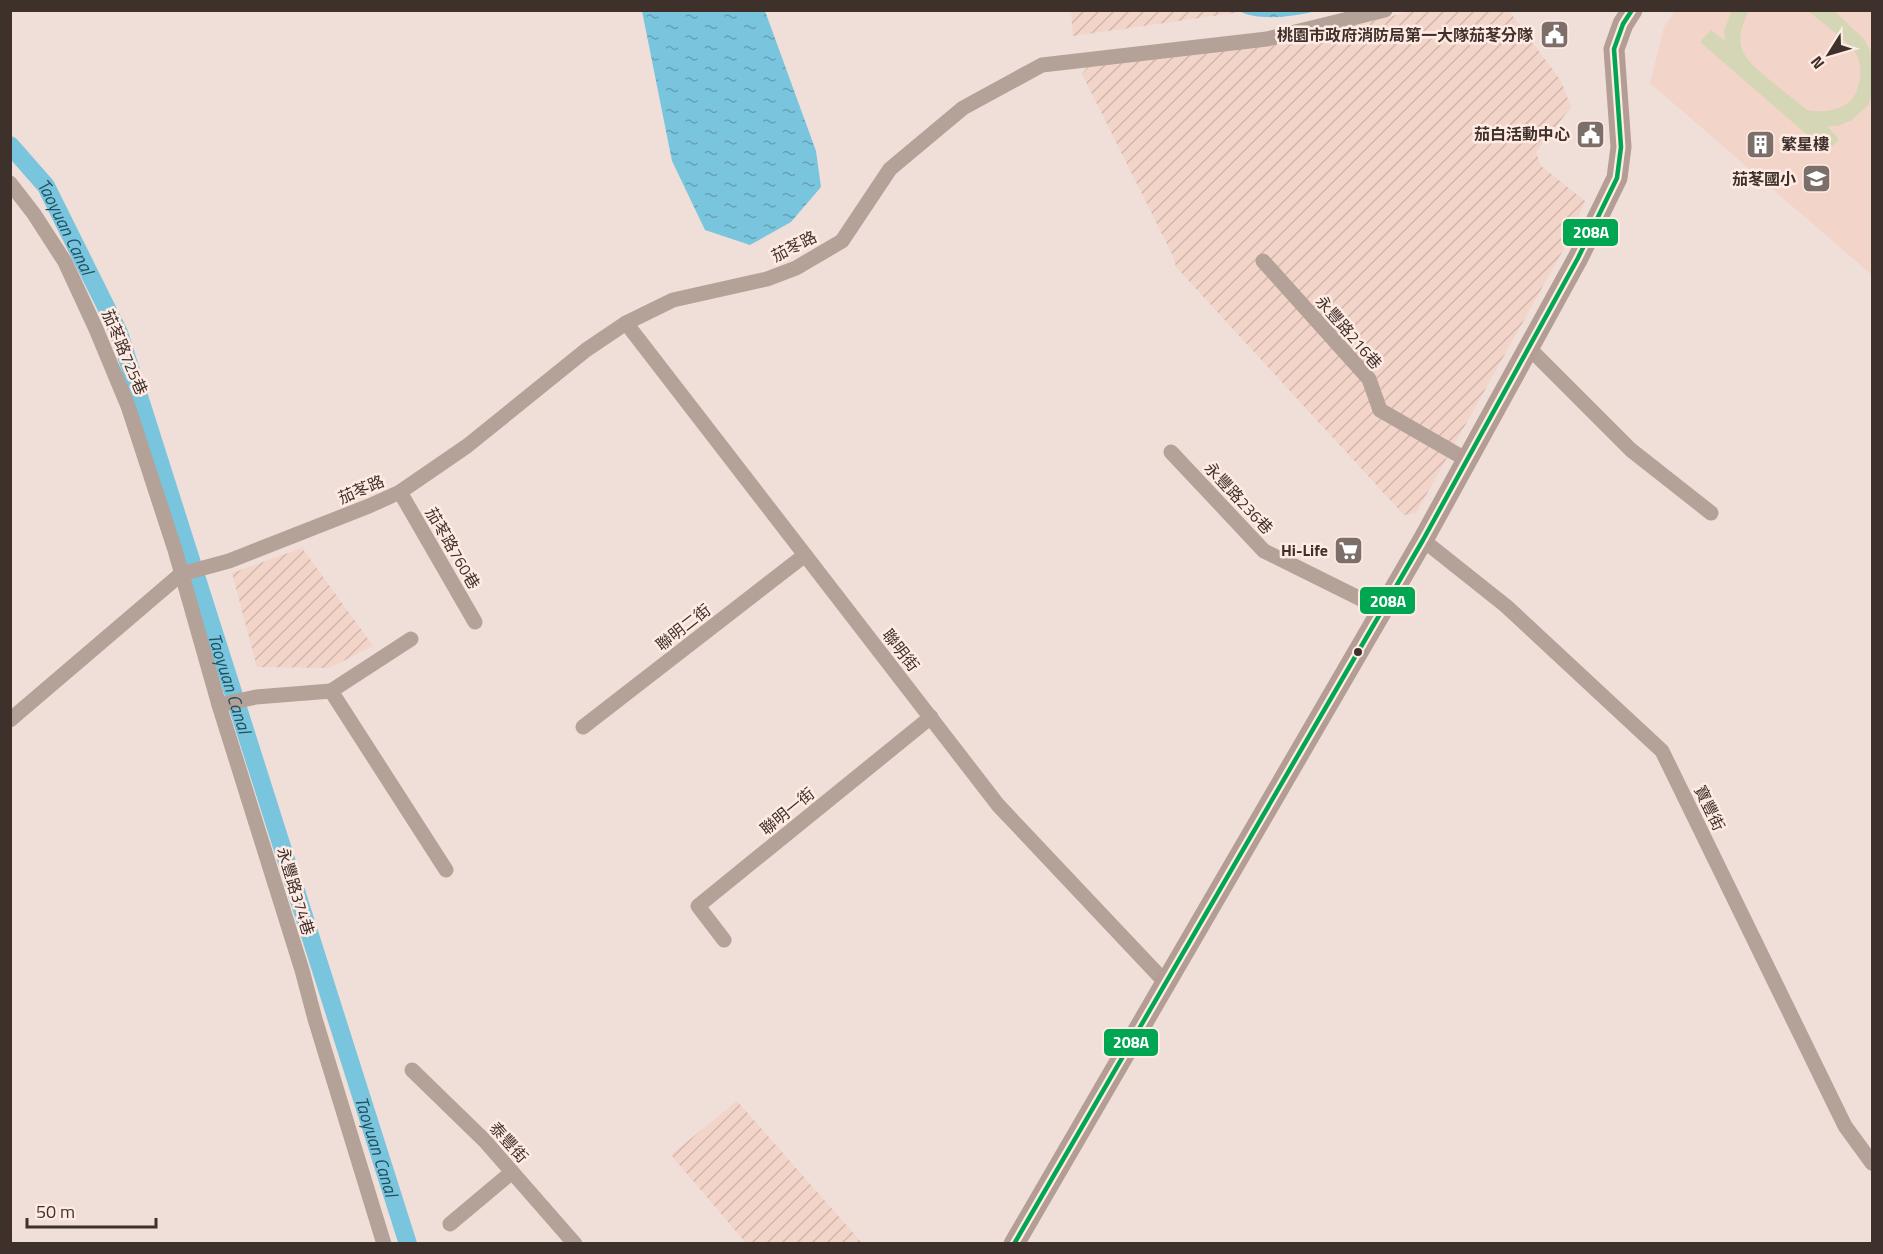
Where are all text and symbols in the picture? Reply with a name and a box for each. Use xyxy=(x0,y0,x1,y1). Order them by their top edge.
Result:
public building icon: 桃園市政府消防局第一大隊茄苳分隊 xyxy=(1538,19,1570,51)
place label: 桃園市政府消防局第一大隊茄苳分隊 xyxy=(1277,23,1533,47)
north arrow xyxy=(1799,24,1859,84)
text: N xyxy=(1804,51,1830,75)
public building icon: 茄白活動中心 xyxy=(1575,118,1607,150)
place label: 茄白活動中心 xyxy=(1474,122,1570,146)
building icon: 繁星樓 xyxy=(1744,128,1776,160)
place label: 繁星樓 xyxy=(1781,132,1829,156)
school or university icon: 茄苳國小 xyxy=(1801,163,1833,195)
place label: 茄苳國小 xyxy=(1732,167,1796,191)
water label: Taoyuan Canal xyxy=(32,172,102,281)
line badge: 208A xyxy=(1562,218,1619,247)
text: 208A xyxy=(1573,220,1610,244)
street label: 茄苳路 xyxy=(767,224,821,268)
street label: 永豐路216巷 xyxy=(1310,290,1388,374)
street label: 茄苳路725巷 xyxy=(96,305,154,399)
street label: 永豐路236巷 xyxy=(1199,457,1279,539)
street label: 茄苳路 xyxy=(334,469,388,509)
street label: 茄苳路760巷 xyxy=(420,503,486,593)
supermarket icon: Hi-Life xyxy=(1333,534,1365,566)
place label: Hi-Life xyxy=(1281,538,1328,562)
line badge: 208A xyxy=(1359,586,1416,615)
text: 208A xyxy=(1370,589,1407,613)
street label: 聯明二街 xyxy=(650,598,716,656)
street label: 聯明街 xyxy=(877,624,925,676)
water label: Taoyuan Canal xyxy=(202,630,259,739)
unlabelled marker xyxy=(1352,646,1364,658)
street label: 寶豐街 xyxy=(1689,781,1731,835)
street label: 聯明一街 xyxy=(755,782,819,840)
street label: 永豐路374巷 xyxy=(271,844,321,938)
line badge: 208A xyxy=(1103,1028,1159,1057)
text: 208A xyxy=(1113,1030,1150,1054)
water label: Taoyuan Canal xyxy=(349,1093,406,1202)
street label: 泰豐街 xyxy=(484,1116,534,1168)
scale bar xyxy=(27,1191,156,1229)
text: 50 m xyxy=(36,1198,75,1225)

